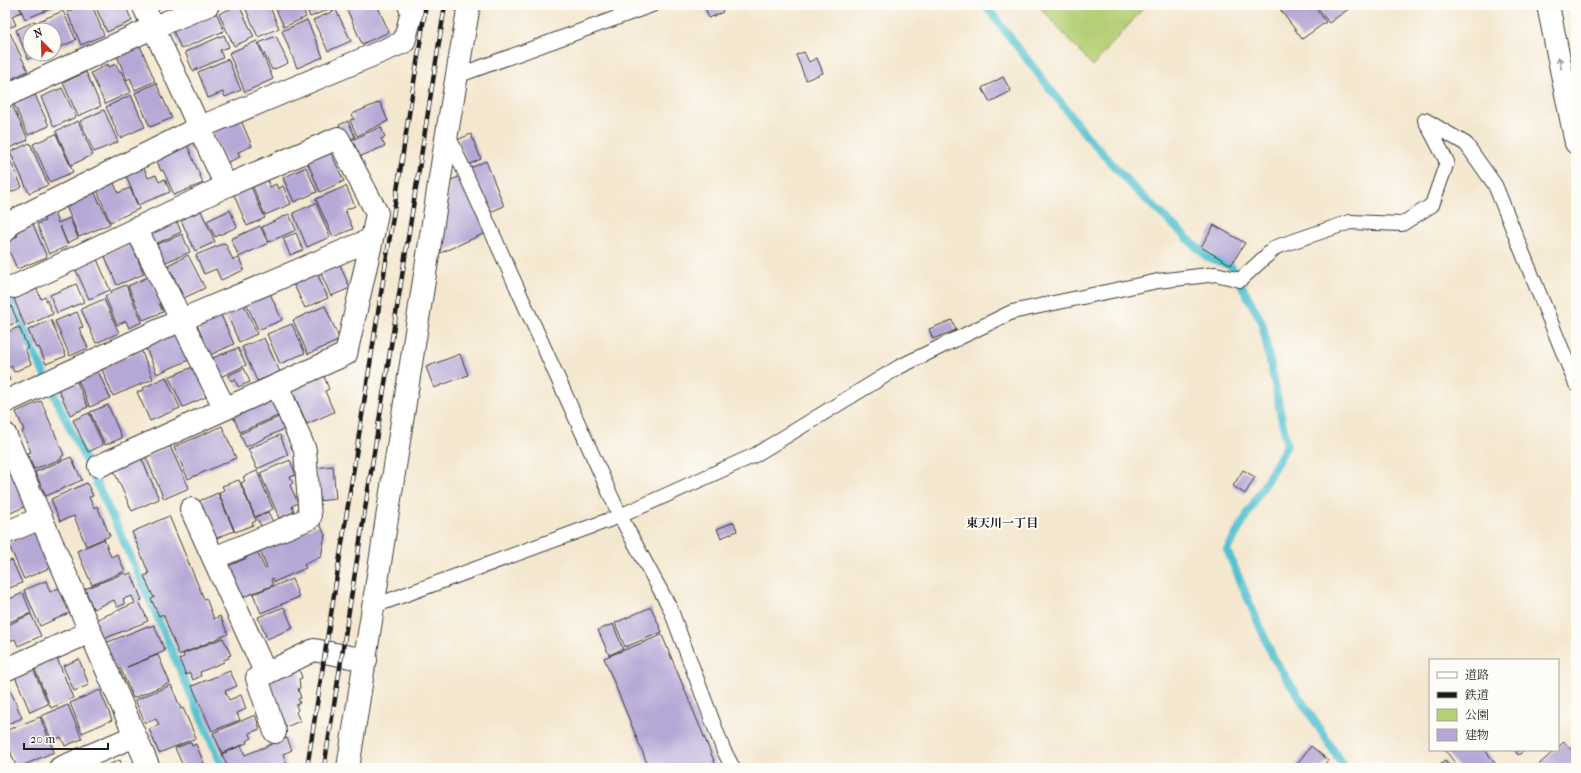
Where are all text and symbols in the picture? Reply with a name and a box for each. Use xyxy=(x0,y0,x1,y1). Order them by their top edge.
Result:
north arrow xyxy=(22,22,62,62)
text: N xyxy=(32,25,45,41)
one-way arrow xyxy=(1556,57,1564,70)
district label: 東天川一丁目 xyxy=(966,516,1038,530)
legend xyxy=(1429,659,1559,751)
text: 道路 xyxy=(1465,668,1489,682)
text: 鉄道 xyxy=(1464,688,1489,702)
text: 公園 xyxy=(1465,708,1489,722)
scale bar xyxy=(24,725,108,751)
text: 建物 xyxy=(1465,728,1489,742)
text: 20 m xyxy=(30,732,55,746)

